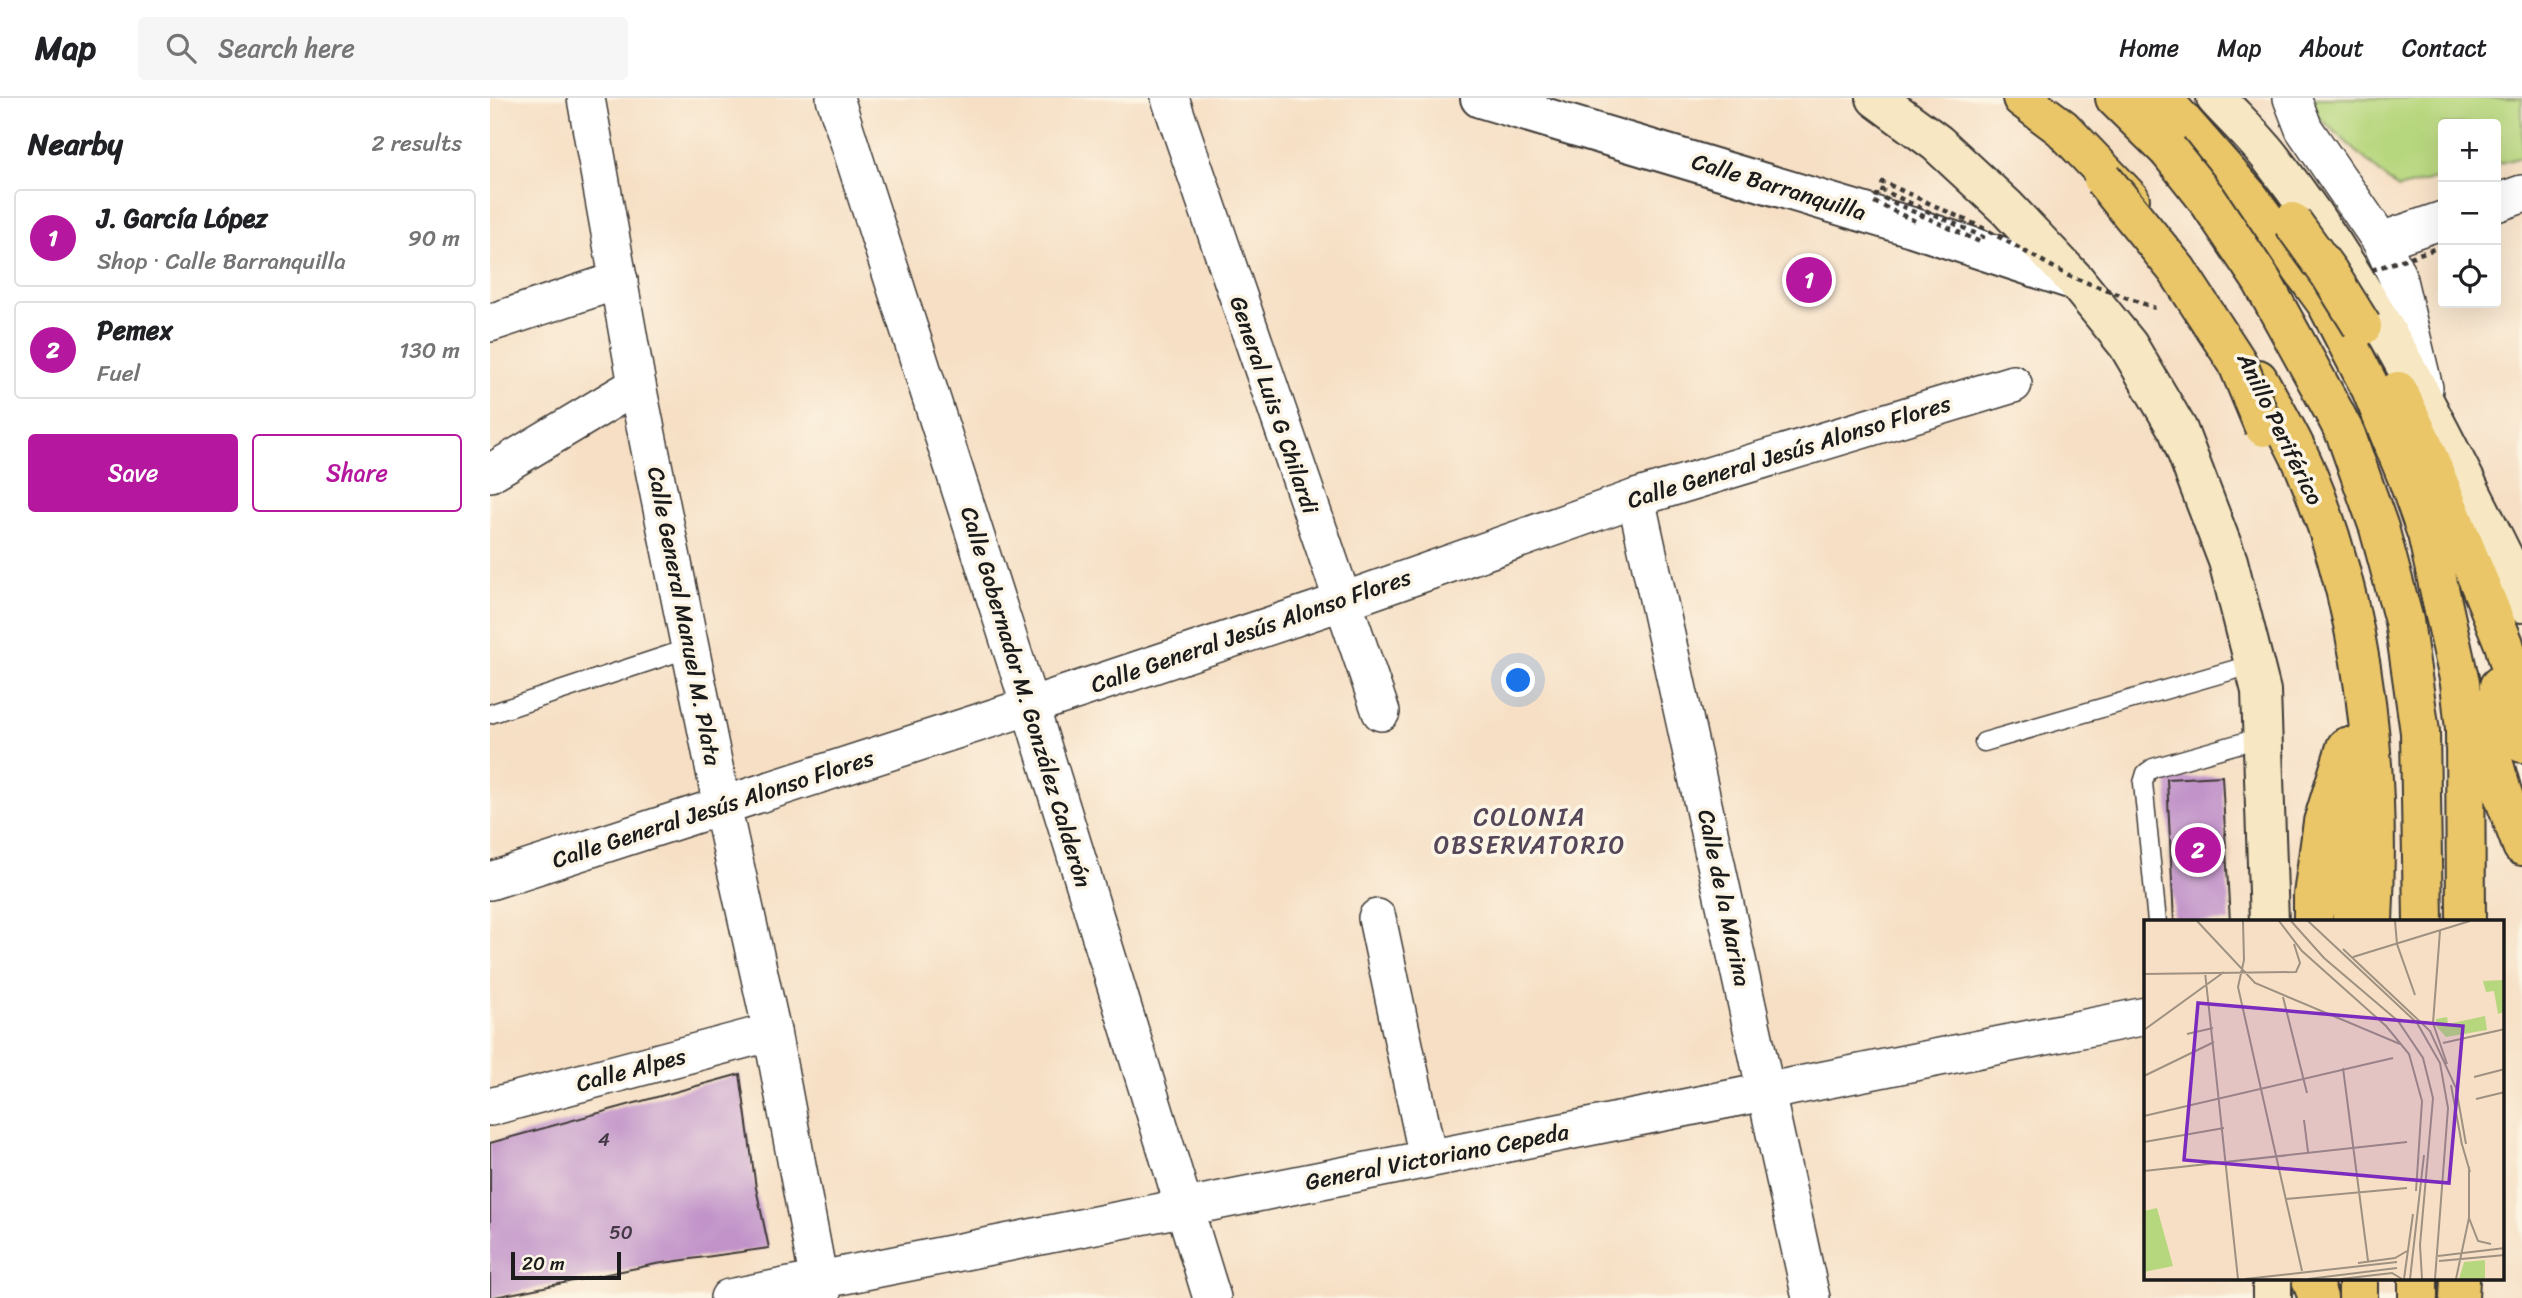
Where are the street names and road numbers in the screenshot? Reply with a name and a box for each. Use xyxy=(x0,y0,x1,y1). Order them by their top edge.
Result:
street label: Calle Barranquilla xyxy=(1687,141,1871,233)
street label: General Luis G Chilardi xyxy=(1217,290,1331,520)
street label: Anillo Periférico xyxy=(2225,345,2335,513)
street label: Calle General Jesús Alonso Flores xyxy=(1622,383,1956,521)
street label: Calle General Manuel M. Plata xyxy=(635,463,733,769)
street label: Calle Gobernador M. González Calderón xyxy=(948,501,1104,893)
street label: Calle General Jesús Alonso Flores xyxy=(1085,557,1417,705)
street label: Calle General Jesús Alonso Flores xyxy=(547,737,880,881)
street label: Calle de la Marina xyxy=(1685,806,1763,990)
street label: Calle Alpes xyxy=(571,1036,691,1104)
street label: General Victoriano Cepeda xyxy=(1302,1111,1573,1203)

